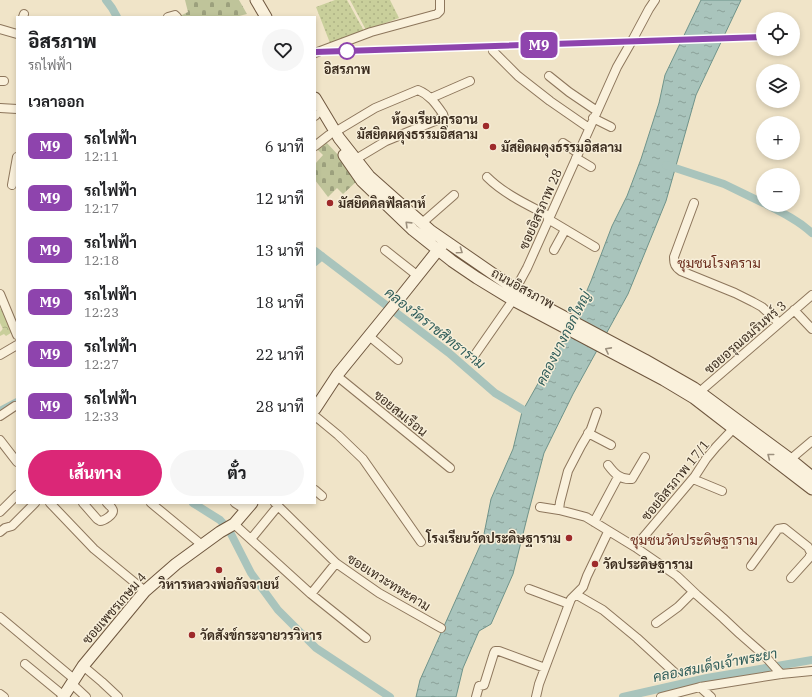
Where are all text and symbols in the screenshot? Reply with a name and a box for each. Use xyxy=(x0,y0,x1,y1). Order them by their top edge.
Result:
map controls xyxy=(756,12,800,212)
button: locate xyxy=(756,12,800,56)
text: อิสรภาพ xyxy=(28,29,97,53)
button: heart xyxy=(262,29,304,71)
line badge: M9 xyxy=(521,32,557,58)
text: M9 xyxy=(529,36,549,54)
marker: อิสรภาพ xyxy=(338,42,356,60)
text: รถไฟฟ้า xyxy=(28,57,72,74)
place label: อิสรภาพ xyxy=(323,61,370,78)
button: layers xyxy=(756,64,800,108)
text: เวลาออก xyxy=(28,92,85,111)
place label: ห้องเรียนกุรอาน มัสยิดผดุงธรรมอิสลาม xyxy=(357,110,478,145)
button: + xyxy=(756,116,800,160)
marker: ห้องเรียนกุรอาน มัสยิดผดุงธรรมอิสลาม xyxy=(481,121,491,131)
text: รถไฟฟ้า xyxy=(84,129,137,148)
text: M9 xyxy=(40,137,60,155)
text: 6 นาที xyxy=(265,137,304,156)
place label: มัสยิดผดุงธรรมอิสลาม xyxy=(501,139,622,158)
marker: มัสยิดผดุงธรรมอิสลาม xyxy=(488,142,498,152)
text: 12:11 xyxy=(84,148,119,165)
street label: ซอยอิสรภาพ 28 xyxy=(515,166,566,252)
button: − xyxy=(756,168,800,212)
text: รถไฟฟ้า xyxy=(84,181,137,200)
text: M9 xyxy=(40,189,60,207)
text: 12 นาที xyxy=(256,189,304,208)
place label: มัสยิดดิลฟัลลาห์ xyxy=(338,194,427,212)
marker: มัสยิดดิลฟัลลาห์ xyxy=(325,198,335,208)
text: 12:17 xyxy=(84,200,119,217)
one-way arrow xyxy=(405,221,413,229)
text: รถไฟฟ้า xyxy=(84,233,137,252)
text: M9 xyxy=(40,241,60,259)
text: 13 นาที xyxy=(256,241,304,260)
one-way arrow xyxy=(456,246,463,254)
text: 12:18 xyxy=(84,252,119,269)
district label: ชุมชนโรงคราม xyxy=(677,254,761,273)
street label: ถนนอิสรภาพ xyxy=(488,264,557,313)
water label: คลองวัดราชสิทธาราม xyxy=(381,283,489,373)
text: รถไฟฟ้า xyxy=(84,285,137,304)
water label: คลองบางกอกใหญ่ xyxy=(531,287,595,388)
text: M9 xyxy=(40,293,60,311)
text: 18 นาที xyxy=(256,293,304,312)
street label: ซอยอรุณอมรินทร์ 3 xyxy=(700,296,791,379)
text: 12:23 xyxy=(84,304,119,321)
text: รถไฟฟ้า xyxy=(84,337,137,356)
text: M9 xyxy=(40,345,60,363)
text: 22 นาที xyxy=(256,345,304,364)
one-way arrow xyxy=(605,348,612,355)
text: 12:27 xyxy=(84,356,119,373)
street label: ซอยสมเรือน xyxy=(370,386,432,440)
text: รถไฟฟ้า xyxy=(84,389,137,408)
text: M9 xyxy=(40,397,60,415)
text: 28 นาที xyxy=(256,397,304,416)
text: 12:33 xyxy=(84,408,119,425)
street label: ซอยอิสรภาพ 17/1 xyxy=(638,436,713,524)
button: เส้นทาง xyxy=(28,450,162,496)
button: ตั๋ว xyxy=(170,450,304,496)
one-way arrow xyxy=(768,454,775,461)
place label: โรงเรียนวัดประดิษฐาราม xyxy=(425,529,561,548)
district label: ชุมชนวัดประดิษฐาราม xyxy=(630,531,758,550)
marker: โรงเรียนวัดประดิษฐาราม xyxy=(564,533,574,543)
street label: ซอยเทวะทหะคาม xyxy=(344,550,434,615)
place label: วัดประดิษฐาราม xyxy=(603,556,693,574)
marker: วัดประดิษฐาราม xyxy=(590,559,600,569)
marker: วิหารหลวงพ่อกัจจายน์ xyxy=(214,565,224,575)
street label: ซอยเพชรเกษม 4 xyxy=(79,569,150,648)
place label: วิหารหลวงพ่อกัจจายน์ xyxy=(158,575,280,593)
place label: วัดสังข์กระจายวรวิหาร xyxy=(200,626,323,644)
marker: วัดสังข์กระจายวรวิหาร xyxy=(187,630,197,640)
water label: คลองสมเด็จเจ้าพระยา xyxy=(651,644,779,686)

